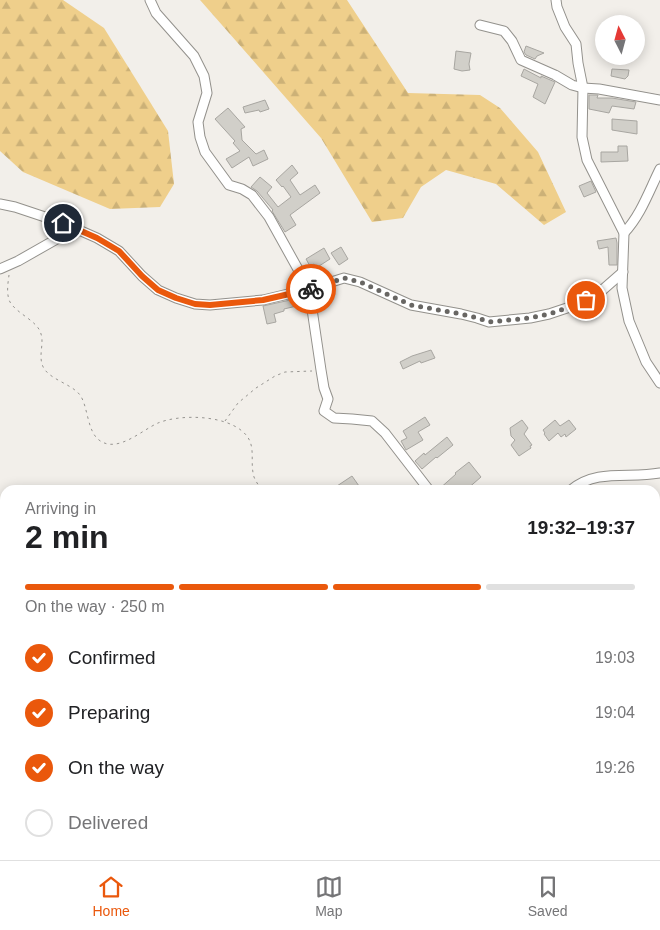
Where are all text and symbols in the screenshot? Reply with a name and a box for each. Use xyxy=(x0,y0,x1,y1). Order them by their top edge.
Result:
north arrow xyxy=(595,15,645,65)
map controls xyxy=(595,15,645,65)
pin xyxy=(42,202,84,244)
icon: home xyxy=(49,209,77,237)
courier xyxy=(286,264,336,314)
icon: bike xyxy=(297,275,325,303)
pin xyxy=(565,279,607,321)
icon: bag xyxy=(572,286,600,314)
text: Arriving in xyxy=(25,500,96,517)
text: 19:32–19:37 xyxy=(527,517,635,538)
text: 2 min xyxy=(25,519,109,555)
text: On the way · 250 m xyxy=(25,598,165,615)
icon: check xyxy=(25,644,53,672)
text: Confirmed xyxy=(68,647,156,668)
text: 19:03 xyxy=(595,649,635,666)
icon: check xyxy=(25,699,53,727)
text: Preparing xyxy=(68,702,150,723)
text: 19:04 xyxy=(595,704,635,721)
icon: check xyxy=(25,754,53,782)
text: On the way xyxy=(68,757,164,778)
text: 19:26 xyxy=(595,759,635,776)
text: Delivered xyxy=(68,812,148,833)
tab: Home xyxy=(92,873,130,919)
tab: Map xyxy=(315,873,343,919)
tab: Saved xyxy=(528,873,567,919)

